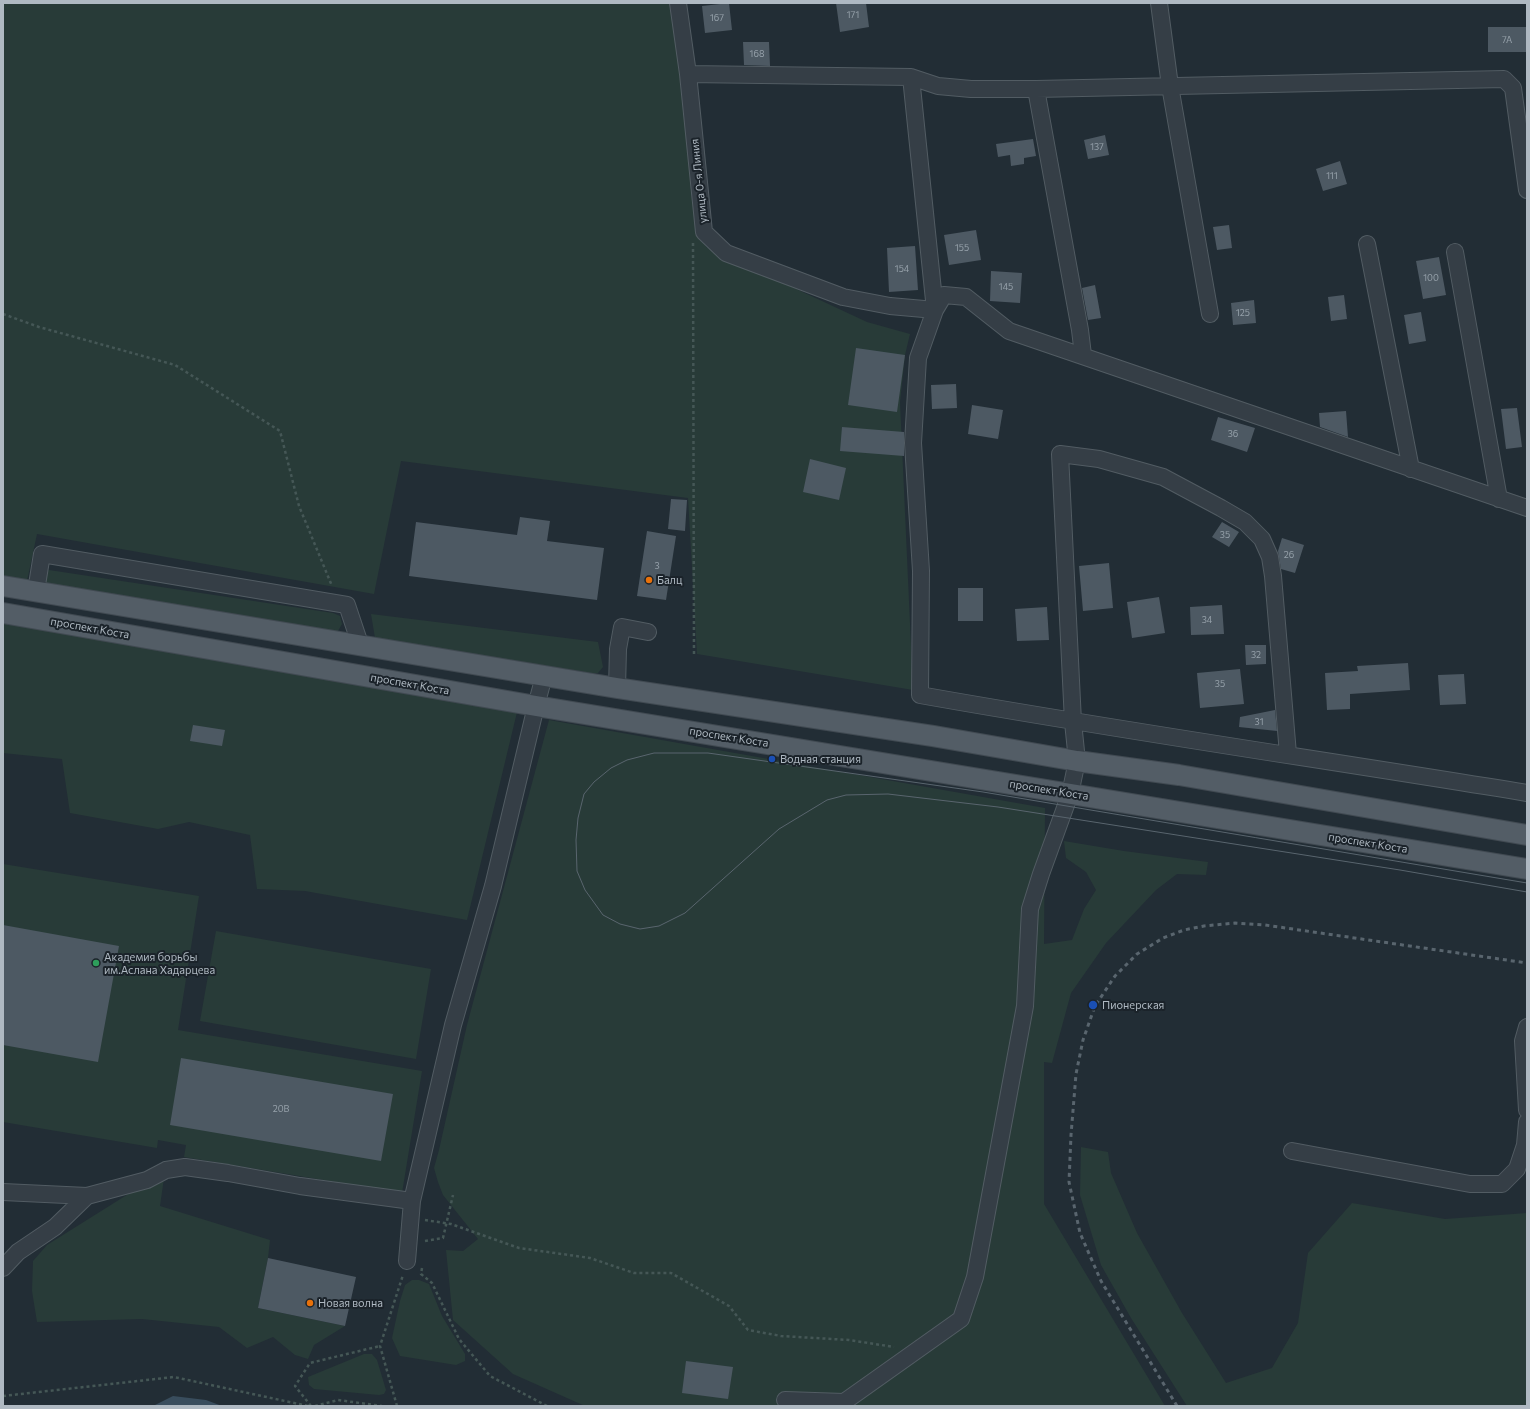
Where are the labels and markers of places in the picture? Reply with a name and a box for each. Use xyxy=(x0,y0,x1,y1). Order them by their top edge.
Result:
place label: Балц xyxy=(657,573,682,587)
marker: Балц xyxy=(644,575,654,585)
place label: Водная станция xyxy=(780,752,861,766)
marker: Водная станция xyxy=(767,754,777,764)
place label: Академия борьбы им.Аслана Хадарцева xyxy=(104,950,215,976)
marker: Академия борьбы им.Аслана Хадарцева xyxy=(91,958,101,968)
place label: Пионерская xyxy=(1102,998,1164,1012)
marker: Пионерская xyxy=(1087,999,1099,1011)
place label: Новая волна xyxy=(318,1296,383,1310)
marker: Новая волна xyxy=(305,1298,315,1308)

